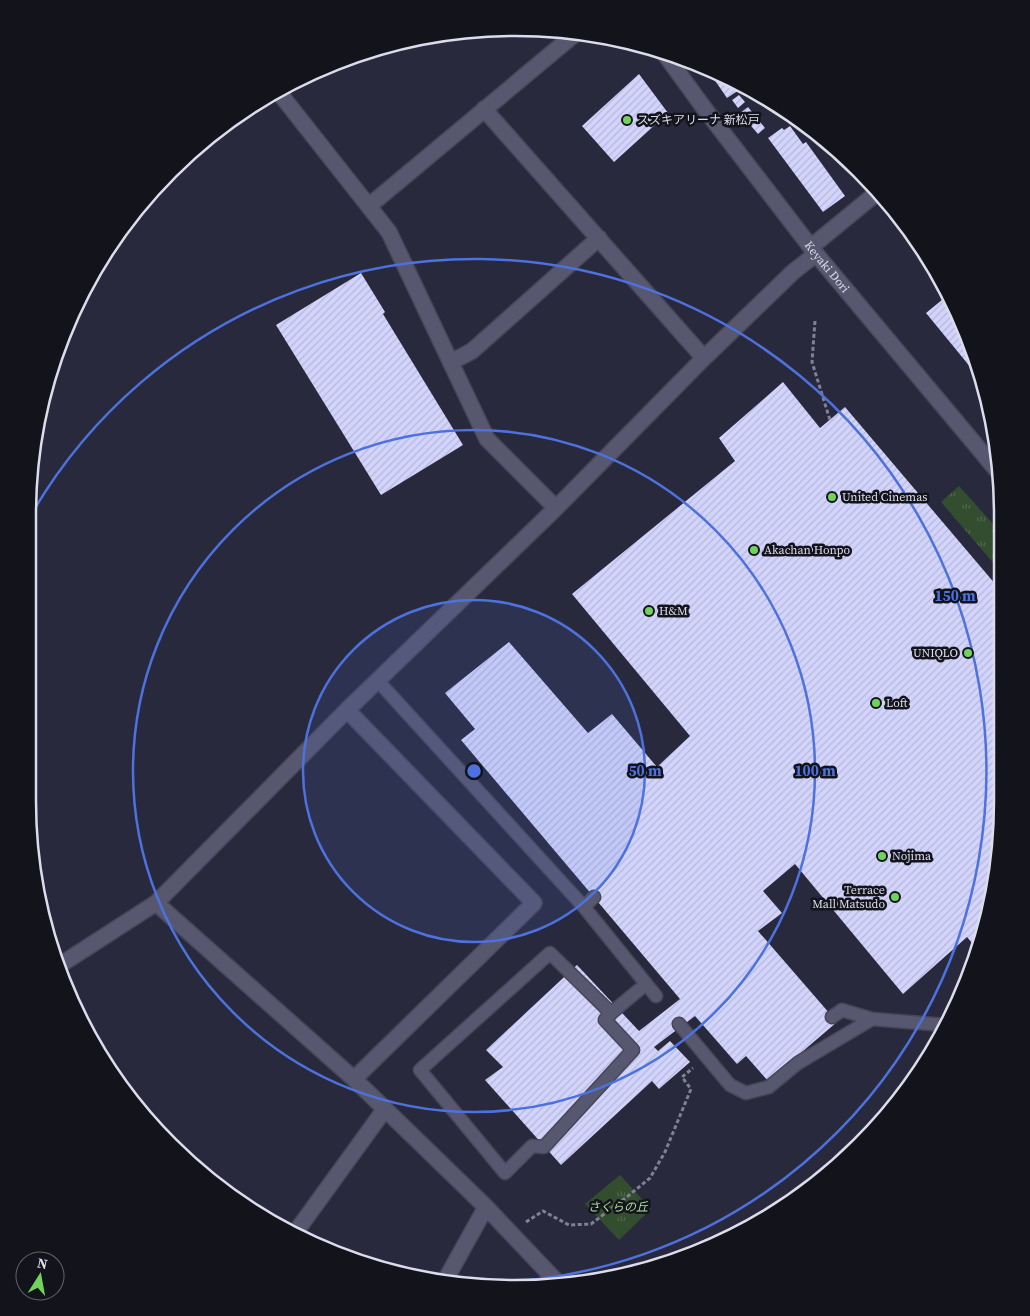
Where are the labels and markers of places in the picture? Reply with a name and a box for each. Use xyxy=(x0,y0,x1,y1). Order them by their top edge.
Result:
place label: スズキアリーナ 新松戸 xyxy=(637,112,760,128)
marker: スズキアリーナ 新松戸 xyxy=(621,114,633,126)
place label: United Cinemas xyxy=(842,489,928,505)
marker: United Cinemas xyxy=(826,491,838,503)
place label: Akachan Honpo xyxy=(764,542,851,558)
marker: Akachan Honpo xyxy=(748,544,760,556)
place label: H&M xyxy=(659,603,688,619)
marker: H&M xyxy=(643,605,655,617)
place label: UNIQLO xyxy=(913,645,958,661)
marker: UNIQLO xyxy=(962,647,974,659)
place label: Loft xyxy=(886,695,908,711)
marker: Loft xyxy=(870,697,882,709)
centre of rings xyxy=(465,762,483,780)
place label: Nojima xyxy=(892,848,932,864)
marker: Nojima xyxy=(876,850,888,862)
place label: Terrace Mall Matsudo xyxy=(812,882,885,912)
marker: Terrace Mall Matsudo xyxy=(889,891,901,903)

